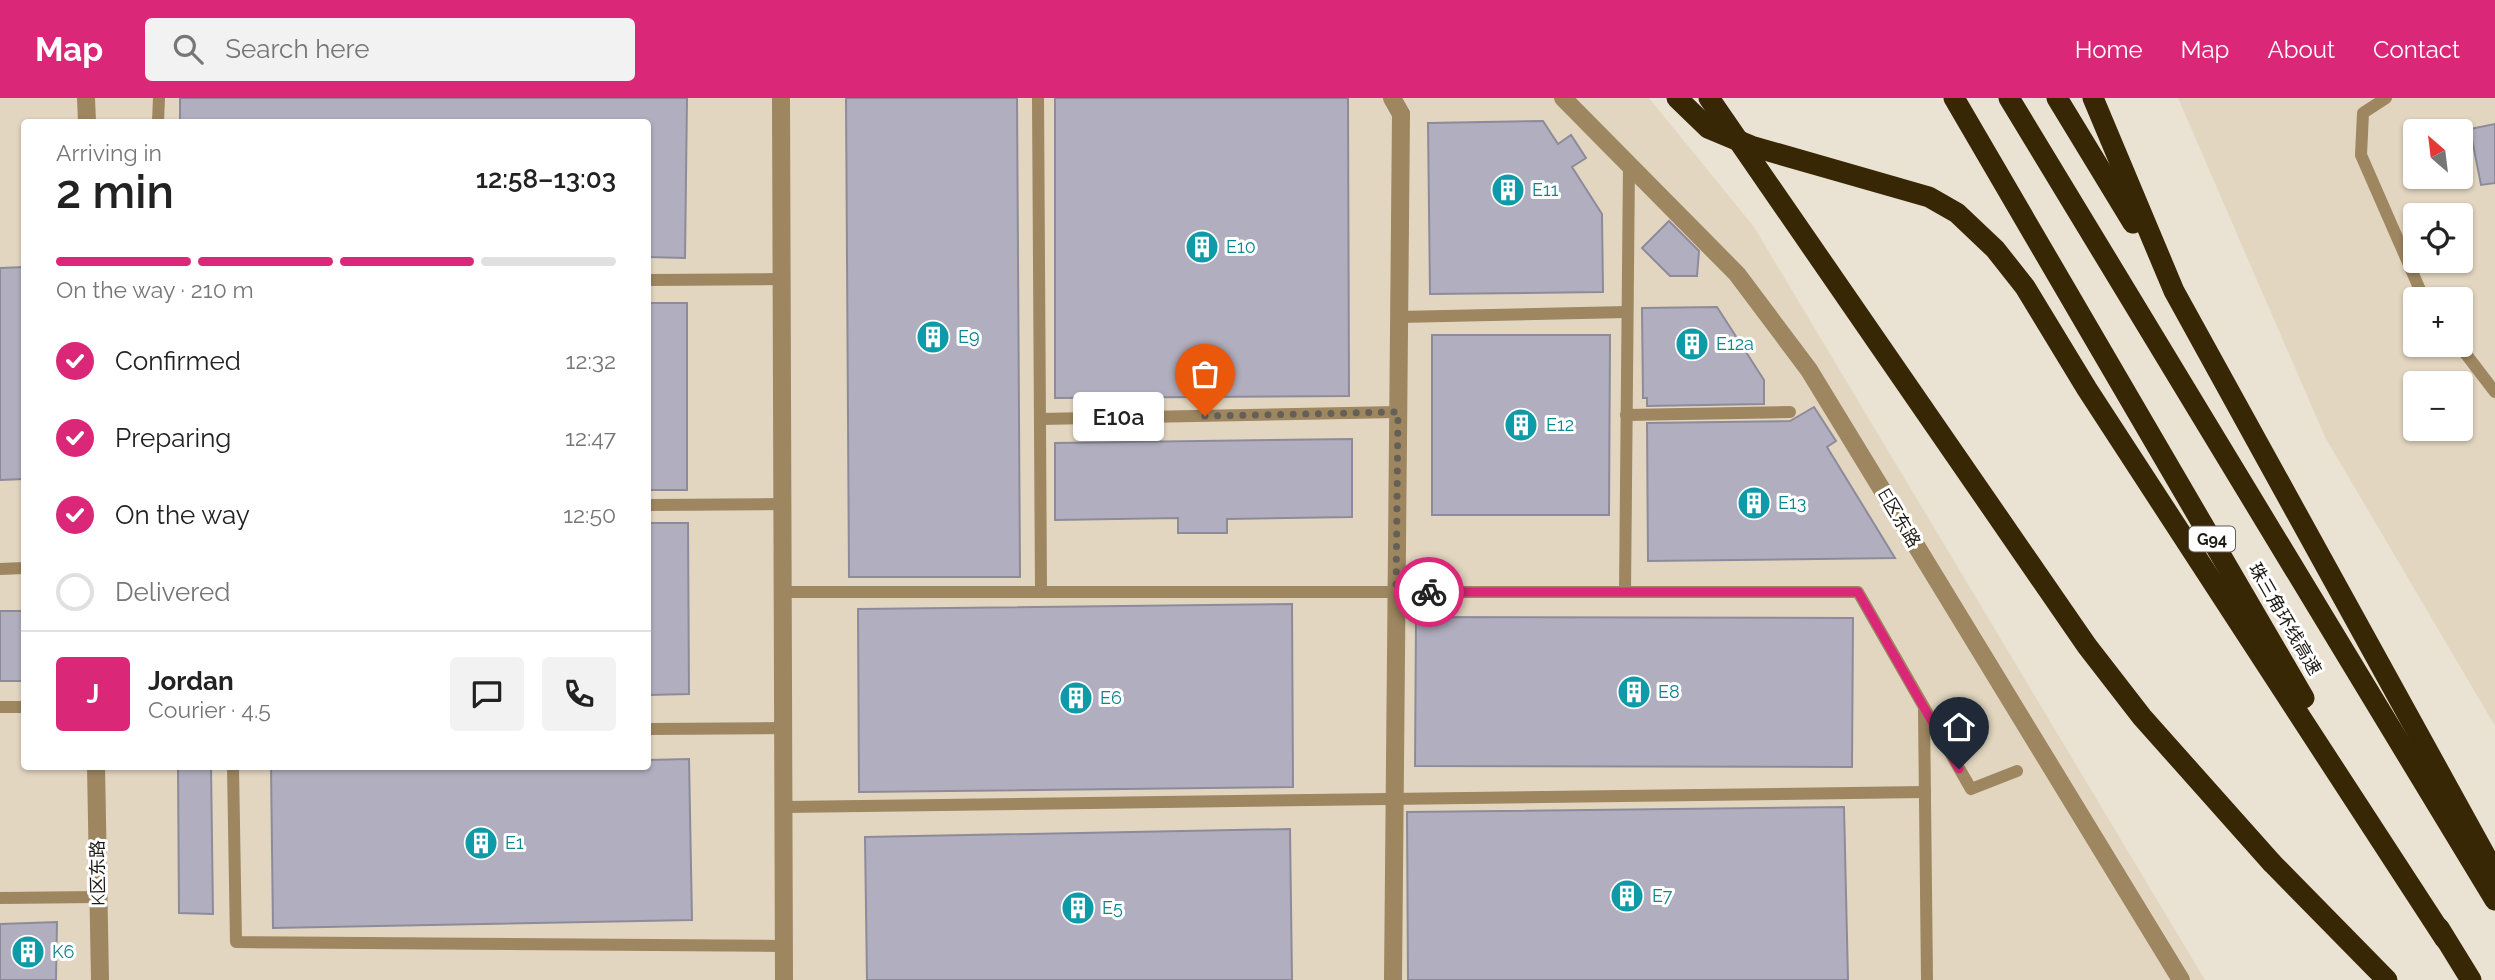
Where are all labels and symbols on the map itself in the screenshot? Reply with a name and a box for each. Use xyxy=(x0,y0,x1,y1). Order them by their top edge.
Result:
north arrow xyxy=(2403,119,2473,189)
building icon: E11 xyxy=(1489,171,1527,209)
place label: E11 xyxy=(1532,179,1559,200)
building icon: E10 xyxy=(1183,228,1221,266)
place label: E10 xyxy=(1226,236,1256,257)
building icon: E9 xyxy=(914,318,952,356)
building icon: E12a xyxy=(1673,325,1711,363)
place label: E9 xyxy=(958,326,980,347)
place label: E12a xyxy=(1716,333,1754,354)
pin xyxy=(1175,344,1235,416)
callout: E10a xyxy=(1072,392,1163,440)
building icon: E12 xyxy=(1502,406,1540,444)
place label: E12 xyxy=(1546,414,1574,435)
building icon: E13 xyxy=(1735,484,1773,522)
street label: E区东路 xyxy=(1874,484,1925,551)
place label: E13 xyxy=(1778,492,1806,513)
road number: G94 xyxy=(2189,526,2235,552)
courier xyxy=(1394,557,1464,627)
street label: 珠三角环线高速 xyxy=(2245,559,2326,679)
building icon: E8 xyxy=(1615,673,1653,711)
building icon: E6 xyxy=(1057,679,1095,717)
place label: E8 xyxy=(1658,681,1680,702)
place label: E6 xyxy=(1100,687,1122,708)
pin xyxy=(1929,697,1989,769)
building icon: E1 xyxy=(462,824,500,862)
place label: E1 xyxy=(505,832,524,853)
street label: K区东路 xyxy=(86,840,109,906)
building icon: E7 xyxy=(1608,877,1646,915)
place label: E7 xyxy=(1652,885,1673,906)
building icon: E5 xyxy=(1059,889,1097,927)
place label: E5 xyxy=(1102,897,1123,918)
building icon: K6 xyxy=(9,933,47,971)
place label: K6 xyxy=(52,941,75,962)

